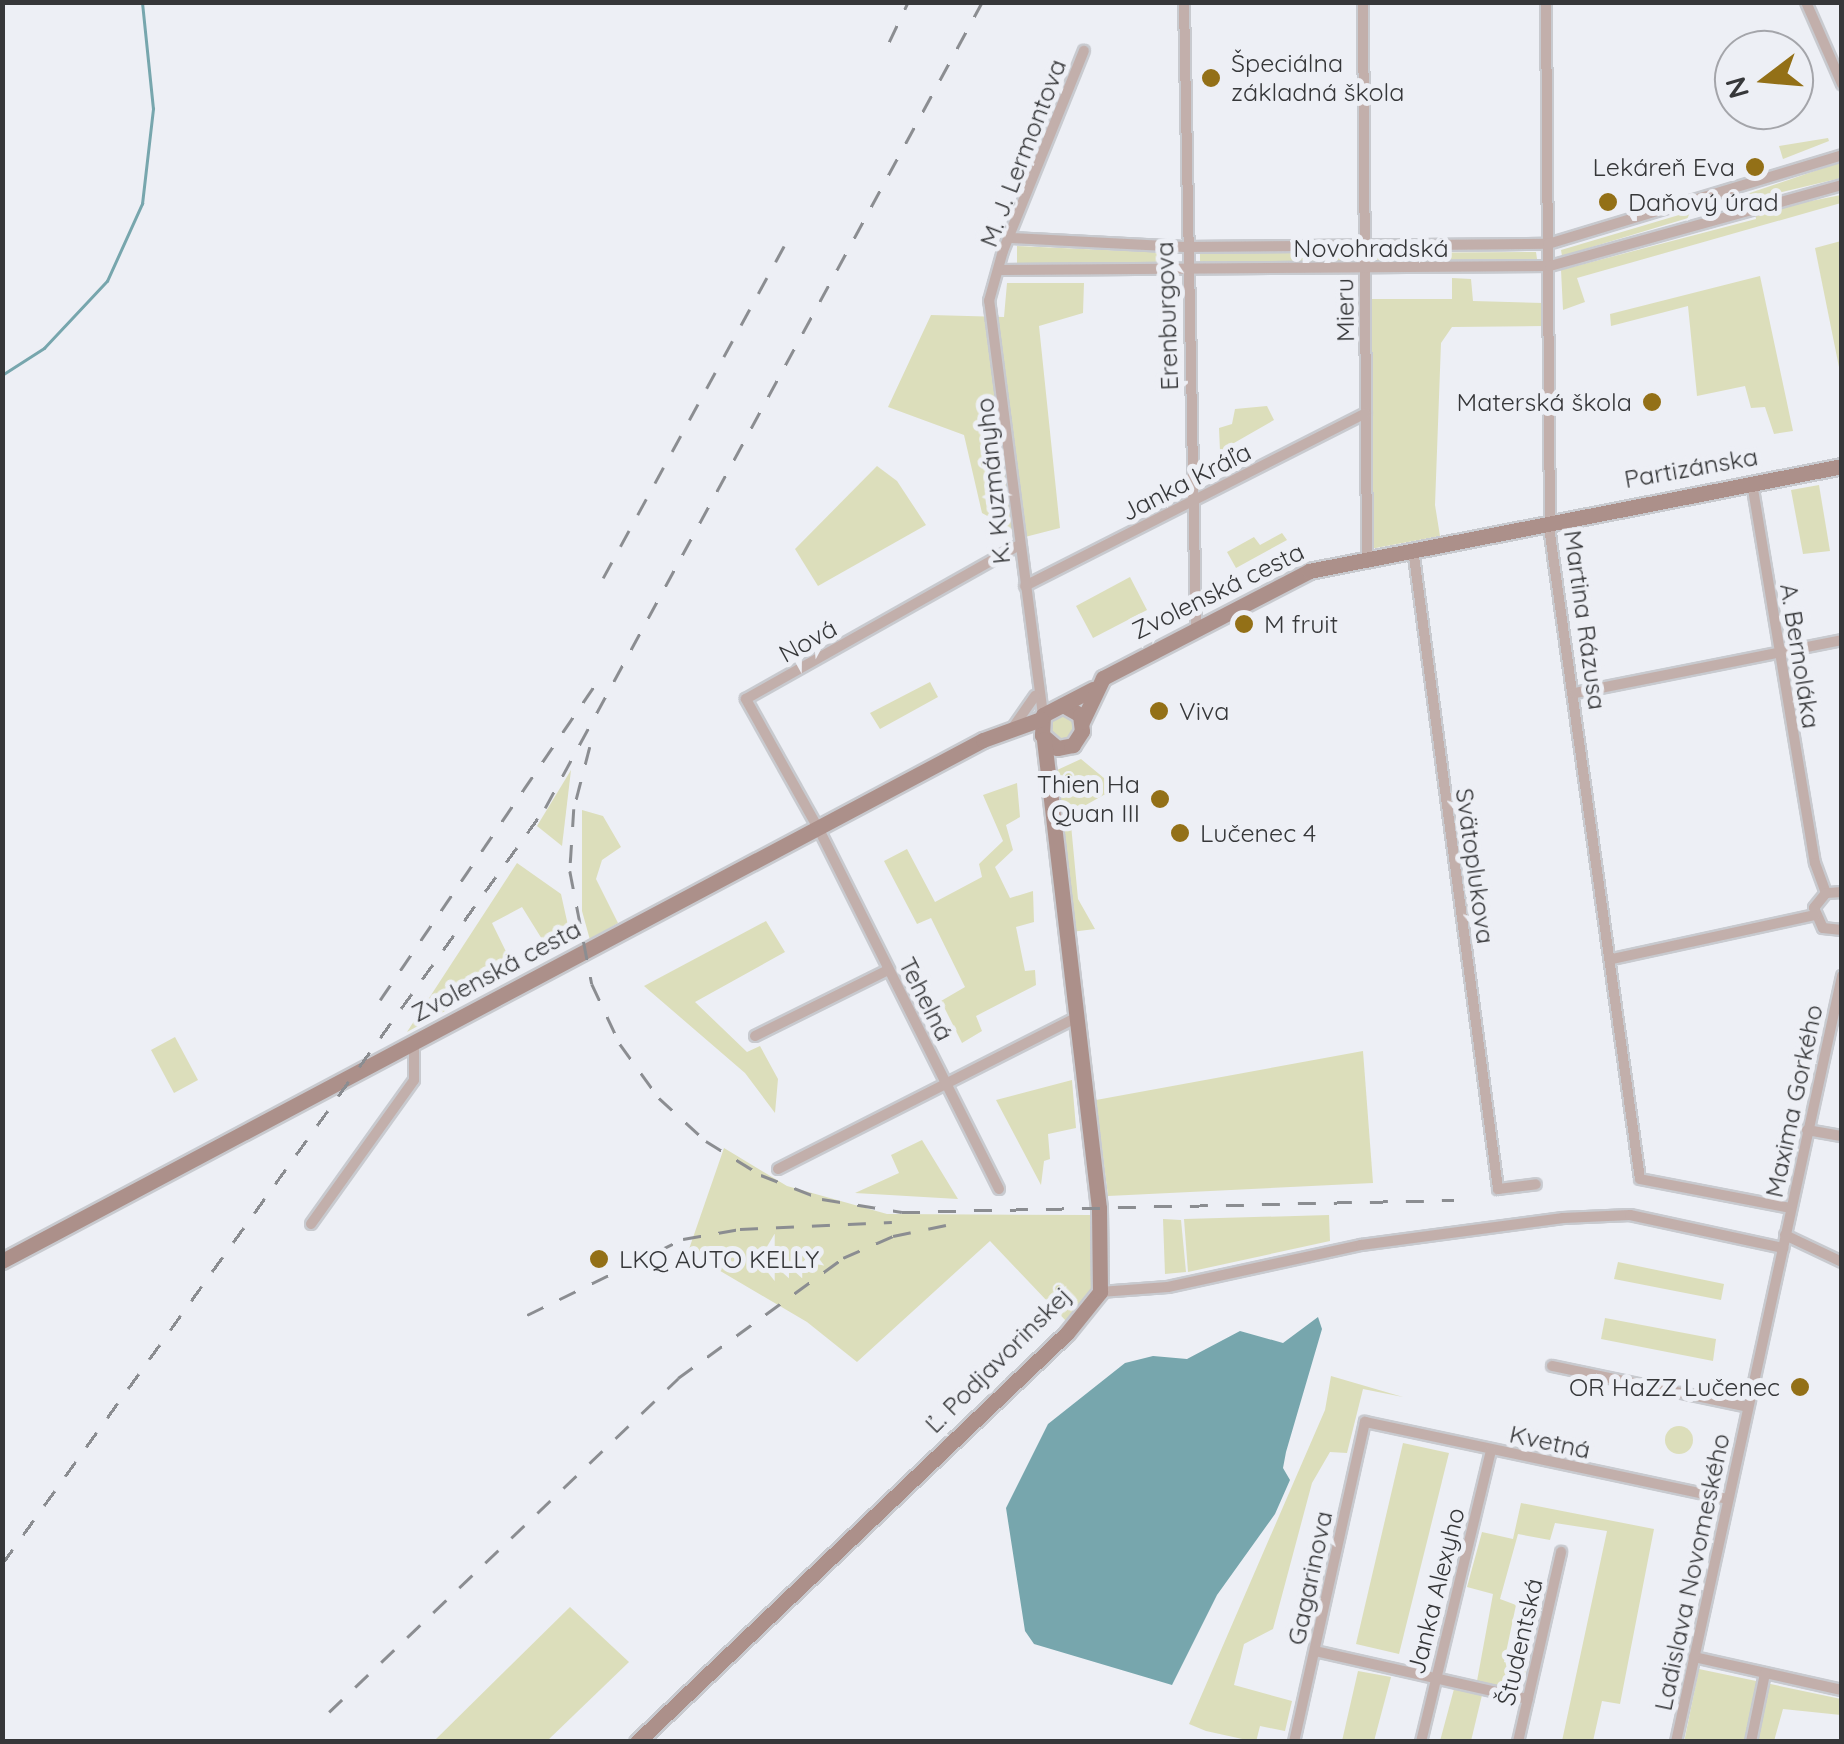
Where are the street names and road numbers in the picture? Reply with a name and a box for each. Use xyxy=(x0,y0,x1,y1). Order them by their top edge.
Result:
street label: M. J. Lermontova xyxy=(973,55,1073,251)
street label: Novohradská xyxy=(1293,233,1449,263)
street label: Erenburgova xyxy=(1149,241,1185,391)
street label: Mieru xyxy=(1329,278,1361,342)
street label: K. Kuzmányho xyxy=(969,397,1017,565)
street label: Janka Kráľa xyxy=(1116,437,1256,527)
street label: Partizánska xyxy=(1622,441,1760,495)
street label: Martina Rázusa xyxy=(1558,528,1612,712)
street label: Zvolenská cesta xyxy=(1127,536,1309,646)
street label: A. Bernoláka xyxy=(1774,581,1826,731)
street label: Nová xyxy=(774,613,842,669)
street label: Svätoplukova xyxy=(1449,786,1501,946)
street label: Zvolenská cesta xyxy=(406,914,586,1028)
street label: Tehelná xyxy=(892,952,960,1046)
street label: Maxima Gorkého xyxy=(1759,1002,1829,1200)
street label: Ľ. Podjavorinskej xyxy=(919,1281,1077,1439)
street label: Kvetná xyxy=(1507,1419,1593,1465)
street label: Ladislava Novomeského xyxy=(1648,1431,1736,1713)
street label: Janka Alexyho xyxy=(1401,1505,1471,1677)
street label: Gagarinova xyxy=(1281,1508,1339,1648)
street label: Študentská xyxy=(1491,1575,1549,1709)

